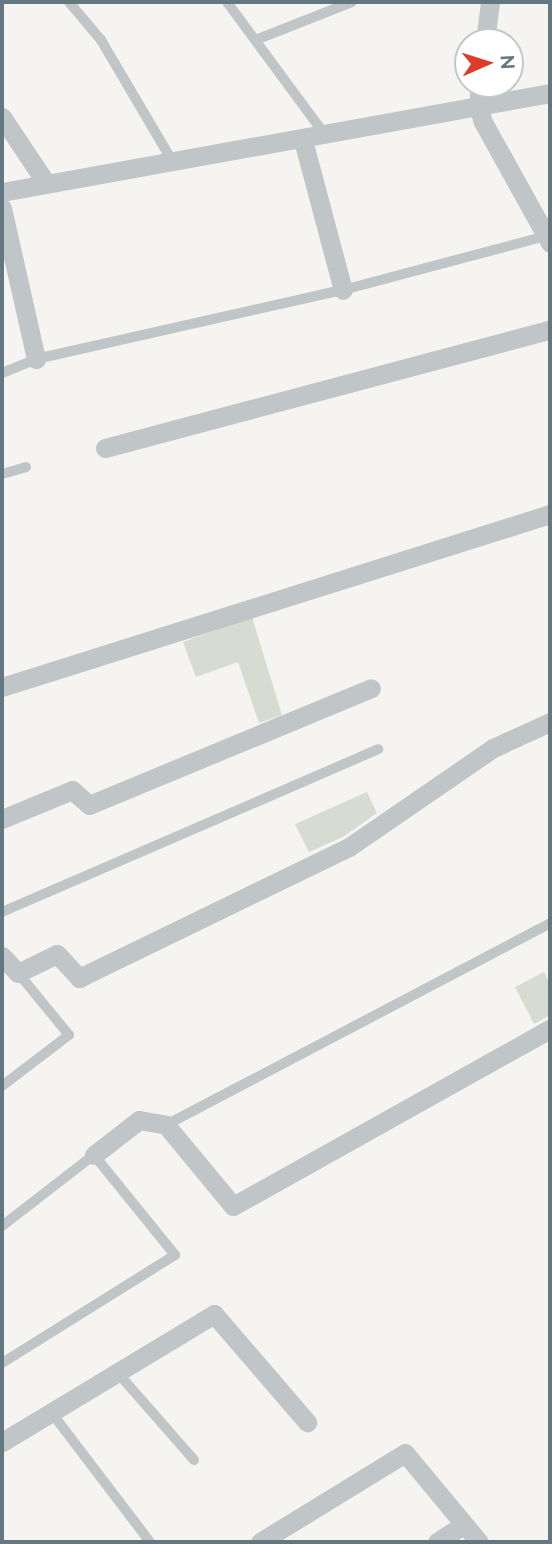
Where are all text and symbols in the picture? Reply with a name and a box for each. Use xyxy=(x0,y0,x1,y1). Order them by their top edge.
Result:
north arrow xyxy=(454,28,524,98)
text: N xyxy=(497,54,519,70)

